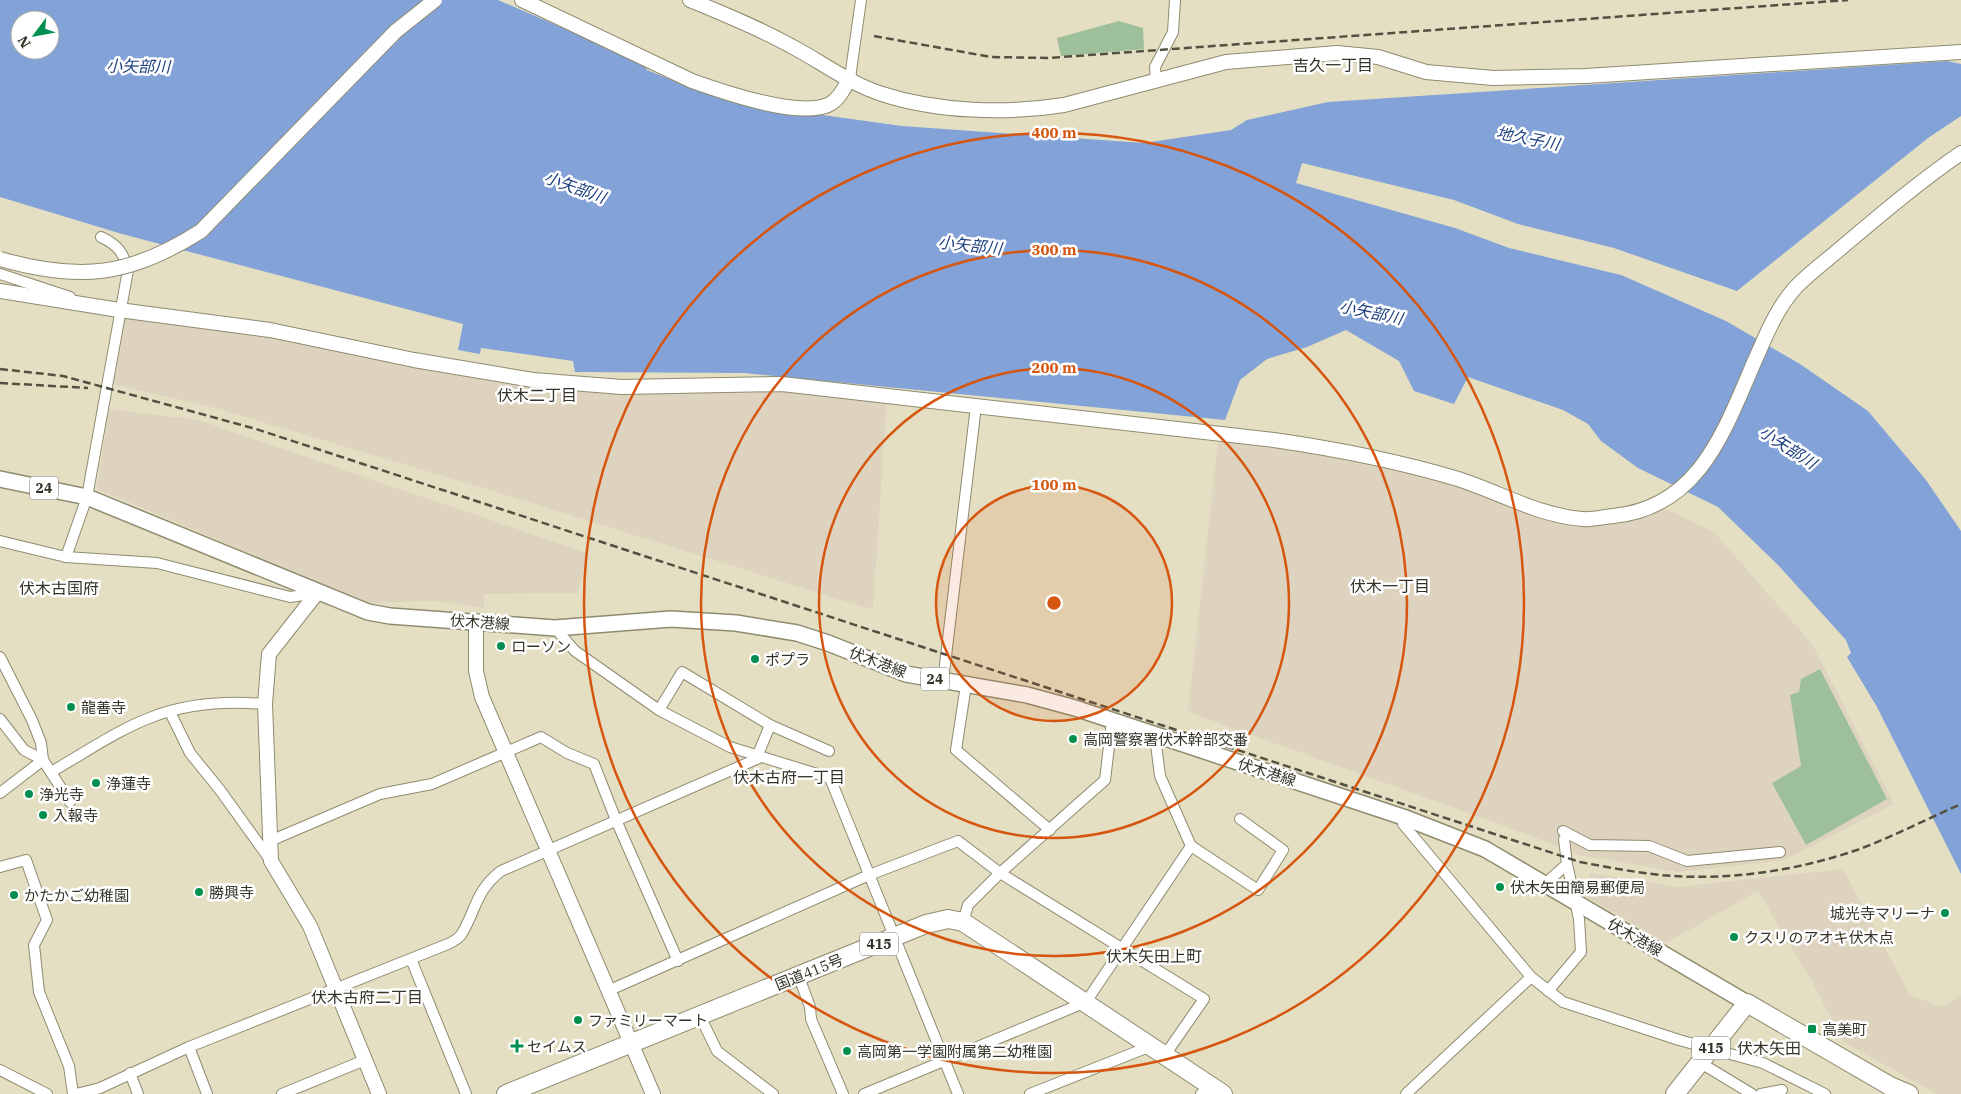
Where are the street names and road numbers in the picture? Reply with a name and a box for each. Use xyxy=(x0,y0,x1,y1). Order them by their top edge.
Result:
road number: 24 xyxy=(30,476,58,499)
street label: 伏木港線 xyxy=(449,610,511,634)
street label: 伏木港線 xyxy=(847,642,909,682)
road number: 24 xyxy=(921,668,949,691)
street label: 伏木港線 xyxy=(1236,754,1298,790)
street label: 伏木港線 xyxy=(1604,914,1666,960)
road number: 415 xyxy=(860,932,898,956)
street label: 国道415号 xyxy=(772,950,846,994)
road number: 415 xyxy=(1692,1036,1730,1060)

